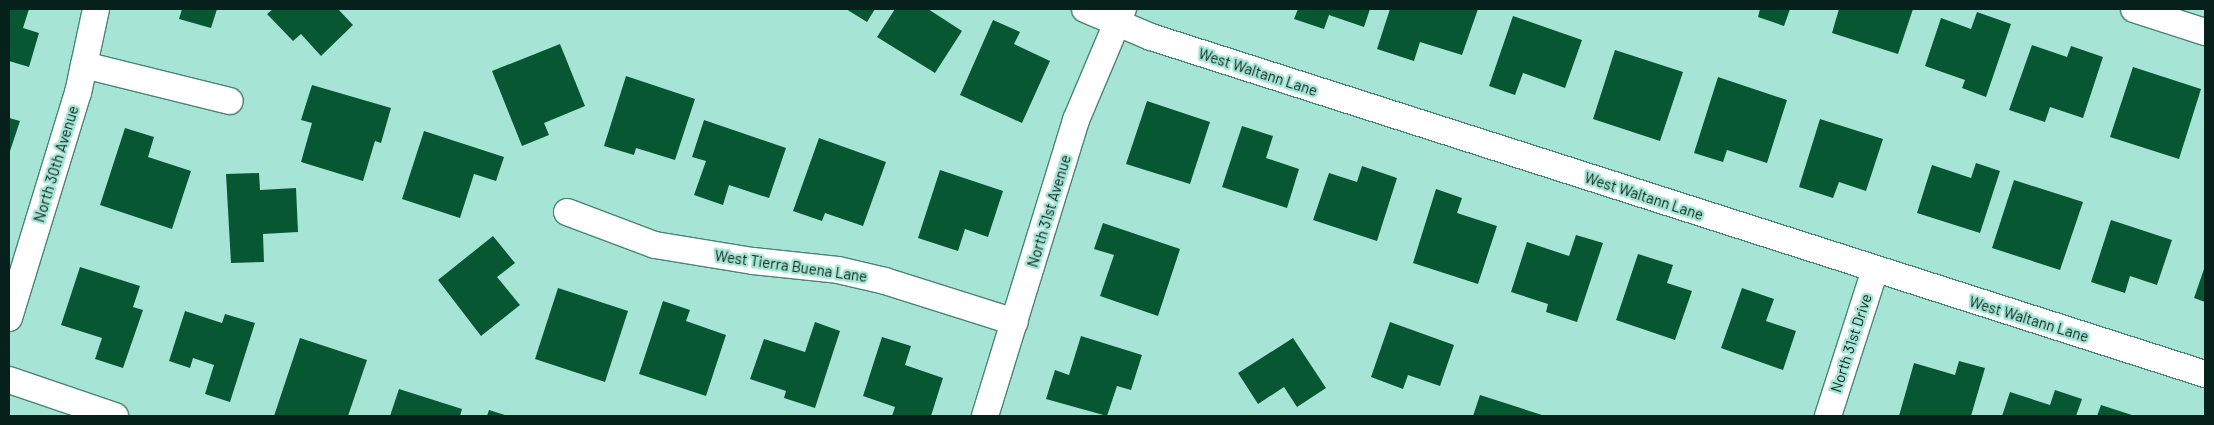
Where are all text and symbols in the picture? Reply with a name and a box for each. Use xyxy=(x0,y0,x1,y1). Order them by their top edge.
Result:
street label: West Waltann Lane xyxy=(1196,44,1320,100)
street label: North 30th Avenue xyxy=(30,104,82,224)
street label: North 31st Avenue xyxy=(1023,153,1075,269)
street label: West Waltann Lane xyxy=(1582,168,1706,224)
street label: West Tierra Buena Lane xyxy=(714,246,868,286)
street label: North 31st Drive xyxy=(1827,291,1875,395)
street label: West Waltann Lane xyxy=(1967,292,2091,346)

